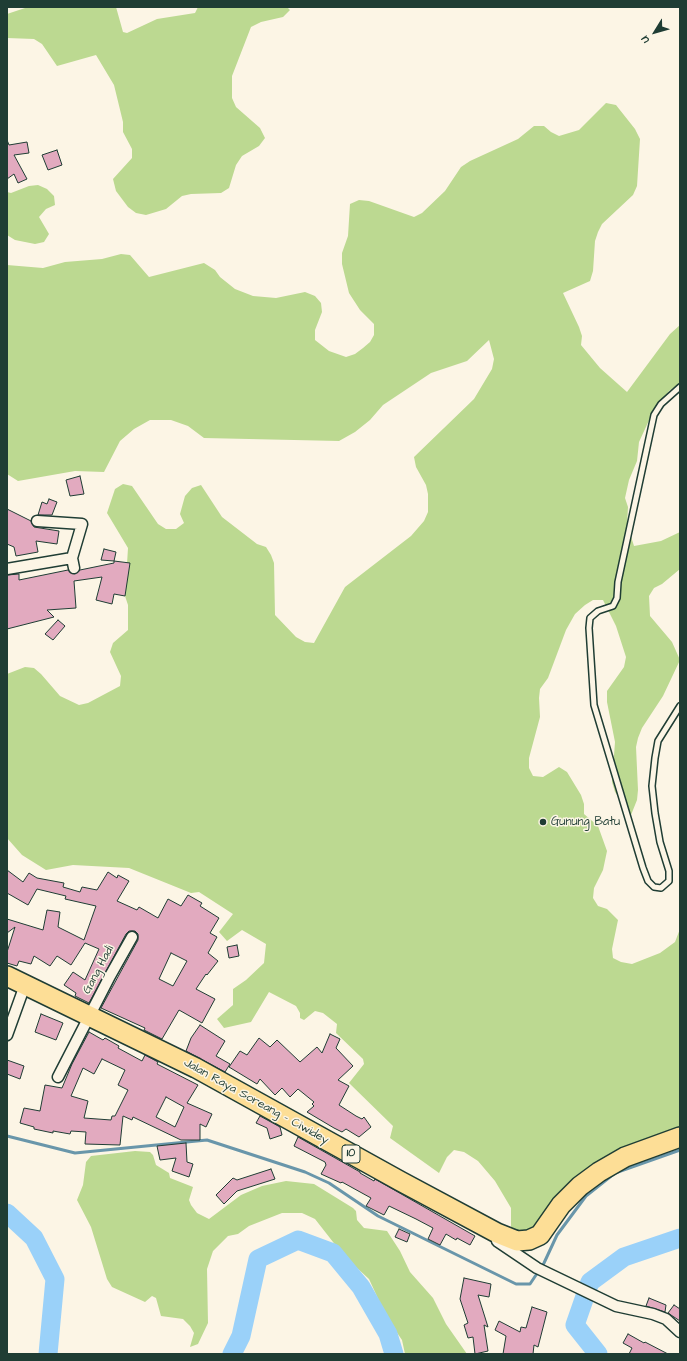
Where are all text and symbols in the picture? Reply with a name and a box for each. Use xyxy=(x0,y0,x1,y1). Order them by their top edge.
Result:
north arrow xyxy=(635,12,675,52)
text: U xyxy=(637,33,653,47)
place label: Gunung Batu xyxy=(551,815,620,829)
marker: Gunung Batu xyxy=(538,817,548,827)
street label: Gang Hadi xyxy=(80,943,118,997)
street label: Jalan Raya Soreang - Ciwidey xyxy=(181,1056,331,1148)
road number: 10 xyxy=(342,1145,360,1163)

